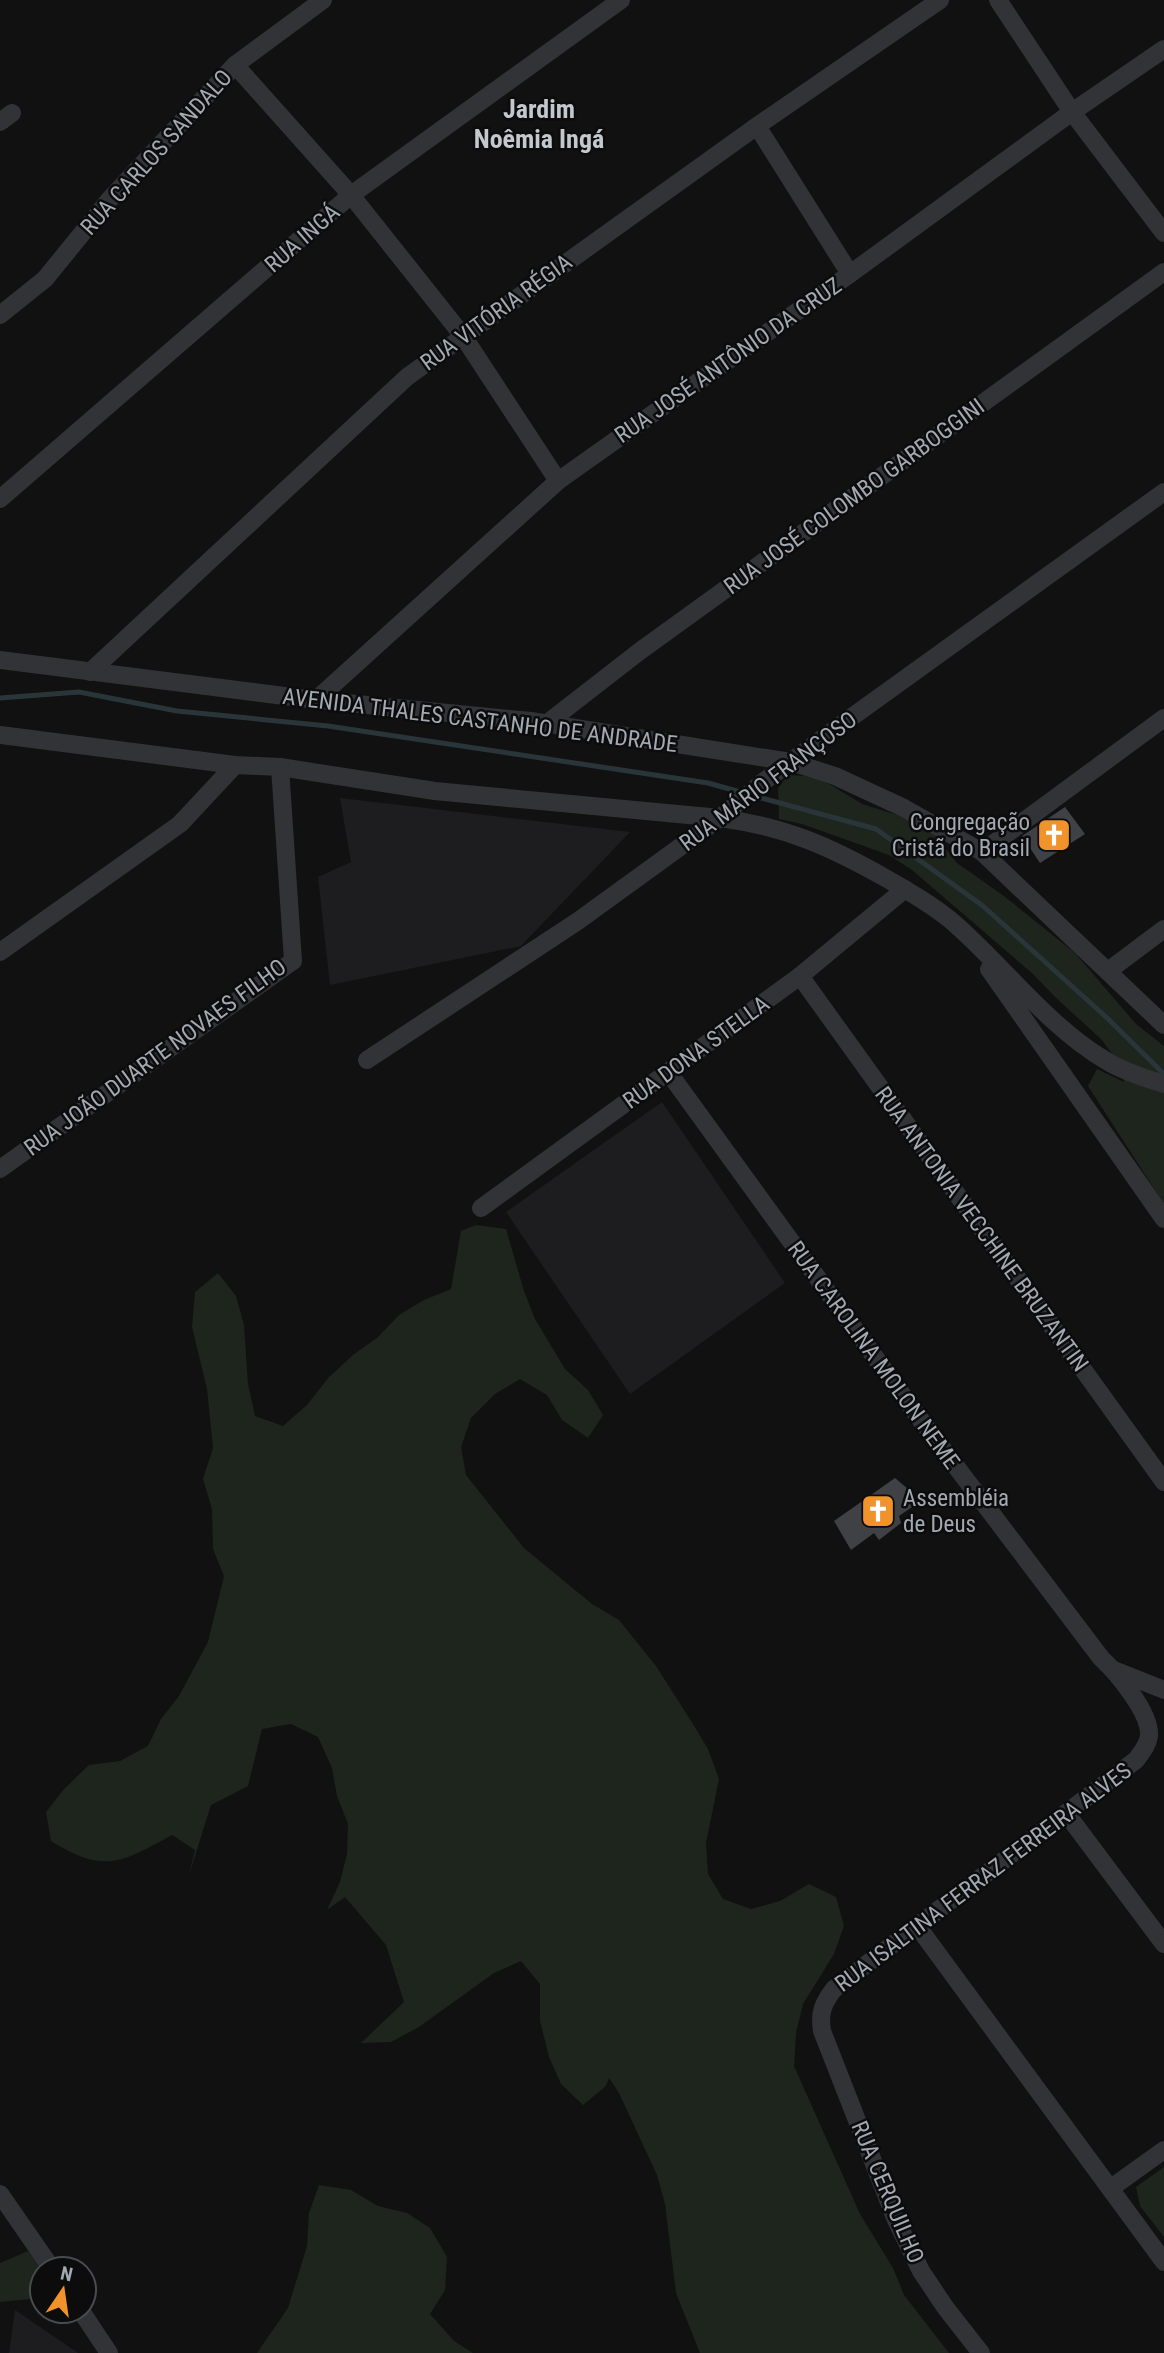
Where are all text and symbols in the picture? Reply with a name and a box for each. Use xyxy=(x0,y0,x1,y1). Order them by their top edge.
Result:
street label: RUA CARLOS SANDALO xyxy=(75,64,238,240)
district label: Jardim Noêmia Ingá xyxy=(474,94,604,154)
street label: RUA INGÁ xyxy=(259,198,345,278)
street label: RUA VITÓRIA RÉGIA xyxy=(415,248,577,376)
street label: RUA JOSÉ ANTÔNIO DA CRUZ xyxy=(609,271,847,449)
street label: RUA JOSÉ COLOMBO GARBOGGINI xyxy=(718,392,990,600)
street label: AVENIDA THALES CASTANHO DE ANDRADE xyxy=(281,683,679,758)
street label: RUA MÁRIO FRANÇOSO xyxy=(674,705,862,857)
place label: Congregação Cristã do Brasil xyxy=(892,809,1030,862)
church icon: Congregação Cristã do Brasil xyxy=(1035,816,1073,854)
street label: RUA JOÃO DUARTE NOVAES FILHO xyxy=(19,952,291,1162)
street label: RUA DONA STELLA xyxy=(618,990,775,1114)
street label: RUA ANTONIA VECCHINE BRUZANTIN xyxy=(869,1082,1094,1377)
street label: RUA CAROLINA MOLON NEME xyxy=(782,1236,965,1474)
place label: Assembléia de Deus xyxy=(903,1485,1009,1538)
church icon: Assembléia de Deus xyxy=(859,1492,897,1530)
street label: RUA ISALTINA FERRAZ FERREIRA ALVES xyxy=(830,1757,1137,1998)
street label: RUA CERQUILHO xyxy=(845,2117,930,2267)
north arrow xyxy=(28,2255,98,2325)
text: N xyxy=(58,2261,75,2286)

